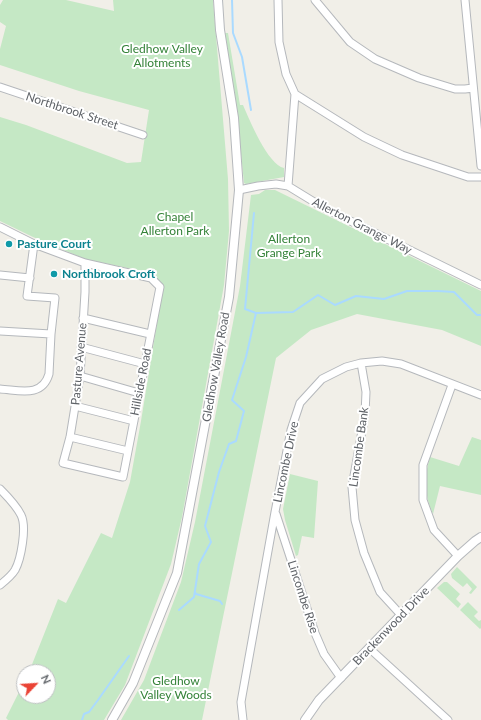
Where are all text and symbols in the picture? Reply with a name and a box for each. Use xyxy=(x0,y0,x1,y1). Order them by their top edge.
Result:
park label: Gledhow Valley Allotments xyxy=(121,42,203,70)
street label: Northbrook Street xyxy=(24,89,120,133)
street label: Allerton Grange Way xyxy=(310,195,414,257)
park label: Chapel Allerton Park xyxy=(141,210,209,238)
park label: Allerton Grange Park xyxy=(257,232,321,260)
place label: Pasture Court xyxy=(17,237,91,251)
marker: Pasture Court xyxy=(4,239,14,249)
place label: Northbrook Croft xyxy=(62,267,155,281)
marker: Northbrook Croft xyxy=(49,269,59,279)
street label: Gledhow Valley Road xyxy=(199,311,233,423)
street label: Pasture Avenue xyxy=(68,322,90,406)
street label: Hillside Road xyxy=(127,347,155,417)
street label: Lincombe Bank xyxy=(346,406,372,488)
street label: Lincombe Drive xyxy=(270,420,302,504)
street label: Lincombe Rise xyxy=(284,559,322,635)
street label: Brackenwood Drive xyxy=(350,584,432,668)
north arrow xyxy=(16,664,56,704)
text: N xyxy=(39,673,54,686)
park label: Gledhow Valley Woods xyxy=(140,674,212,702)

